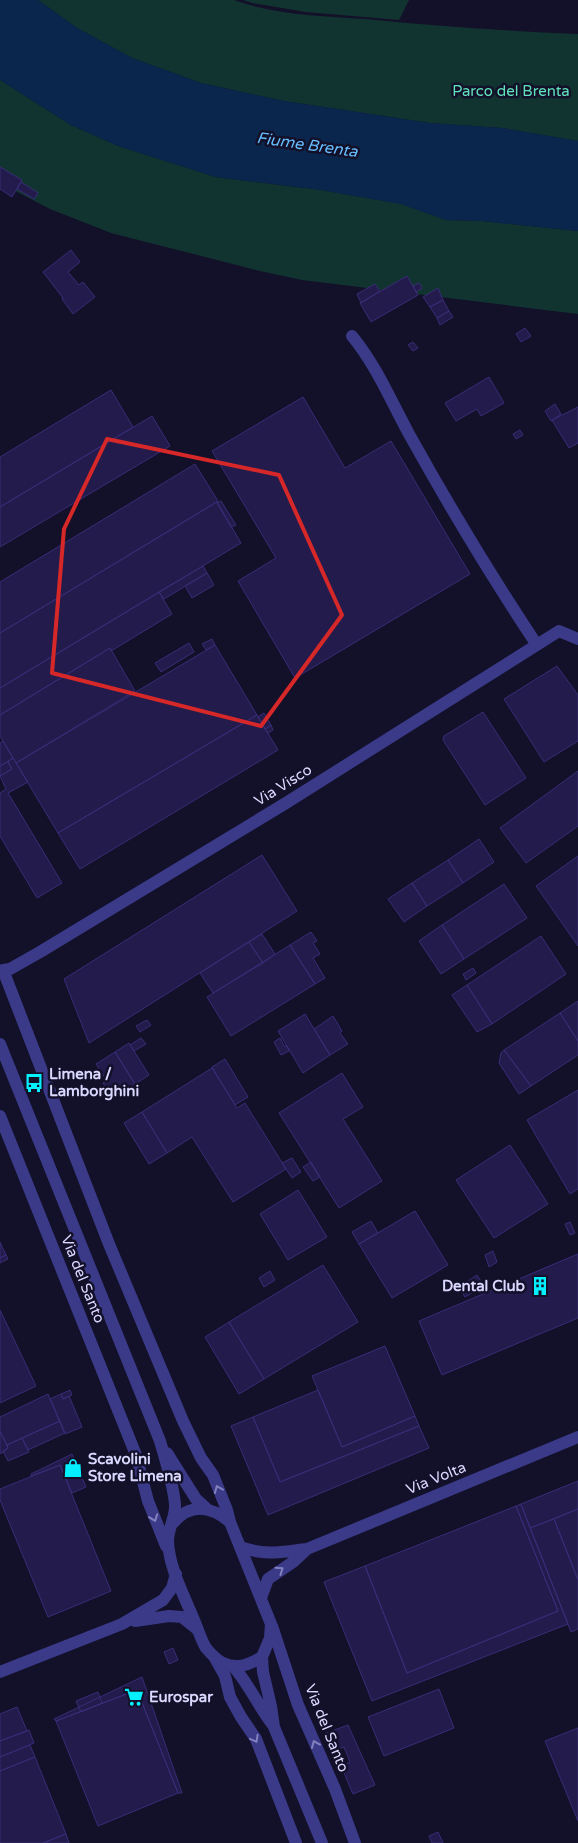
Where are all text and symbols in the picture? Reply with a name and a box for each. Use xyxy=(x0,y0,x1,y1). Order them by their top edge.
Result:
park label: Parco del Brenta xyxy=(452,82,570,100)
water label: Fiume Brenta xyxy=(255,128,360,162)
street label: Via Visco xyxy=(251,760,315,810)
place label: Limena / Lamborghini xyxy=(49,1065,139,1101)
bus stop icon: Limena / Lamborghini xyxy=(23,1072,45,1094)
street label: Via del Santo xyxy=(57,1232,109,1326)
building icon: Dental Club xyxy=(529,1275,551,1297)
place label: Dental Club xyxy=(442,1277,526,1295)
place label: Scavolini Store Limena xyxy=(88,1450,182,1485)
shop icon: Scavolini Store Limena xyxy=(62,1457,84,1479)
street label: Via Volta xyxy=(403,1458,469,1498)
one-way arrow xyxy=(214,1485,225,1494)
one-way arrow xyxy=(149,1514,159,1522)
one-way arrow xyxy=(274,1567,284,1576)
street label: Via del Santo xyxy=(301,1681,353,1775)
supermarket icon: Eurospar xyxy=(123,1686,145,1708)
place label: Eurospar xyxy=(149,1688,213,1707)
one-way arrow xyxy=(249,1733,259,1742)
one-way arrow xyxy=(311,1741,321,1749)

